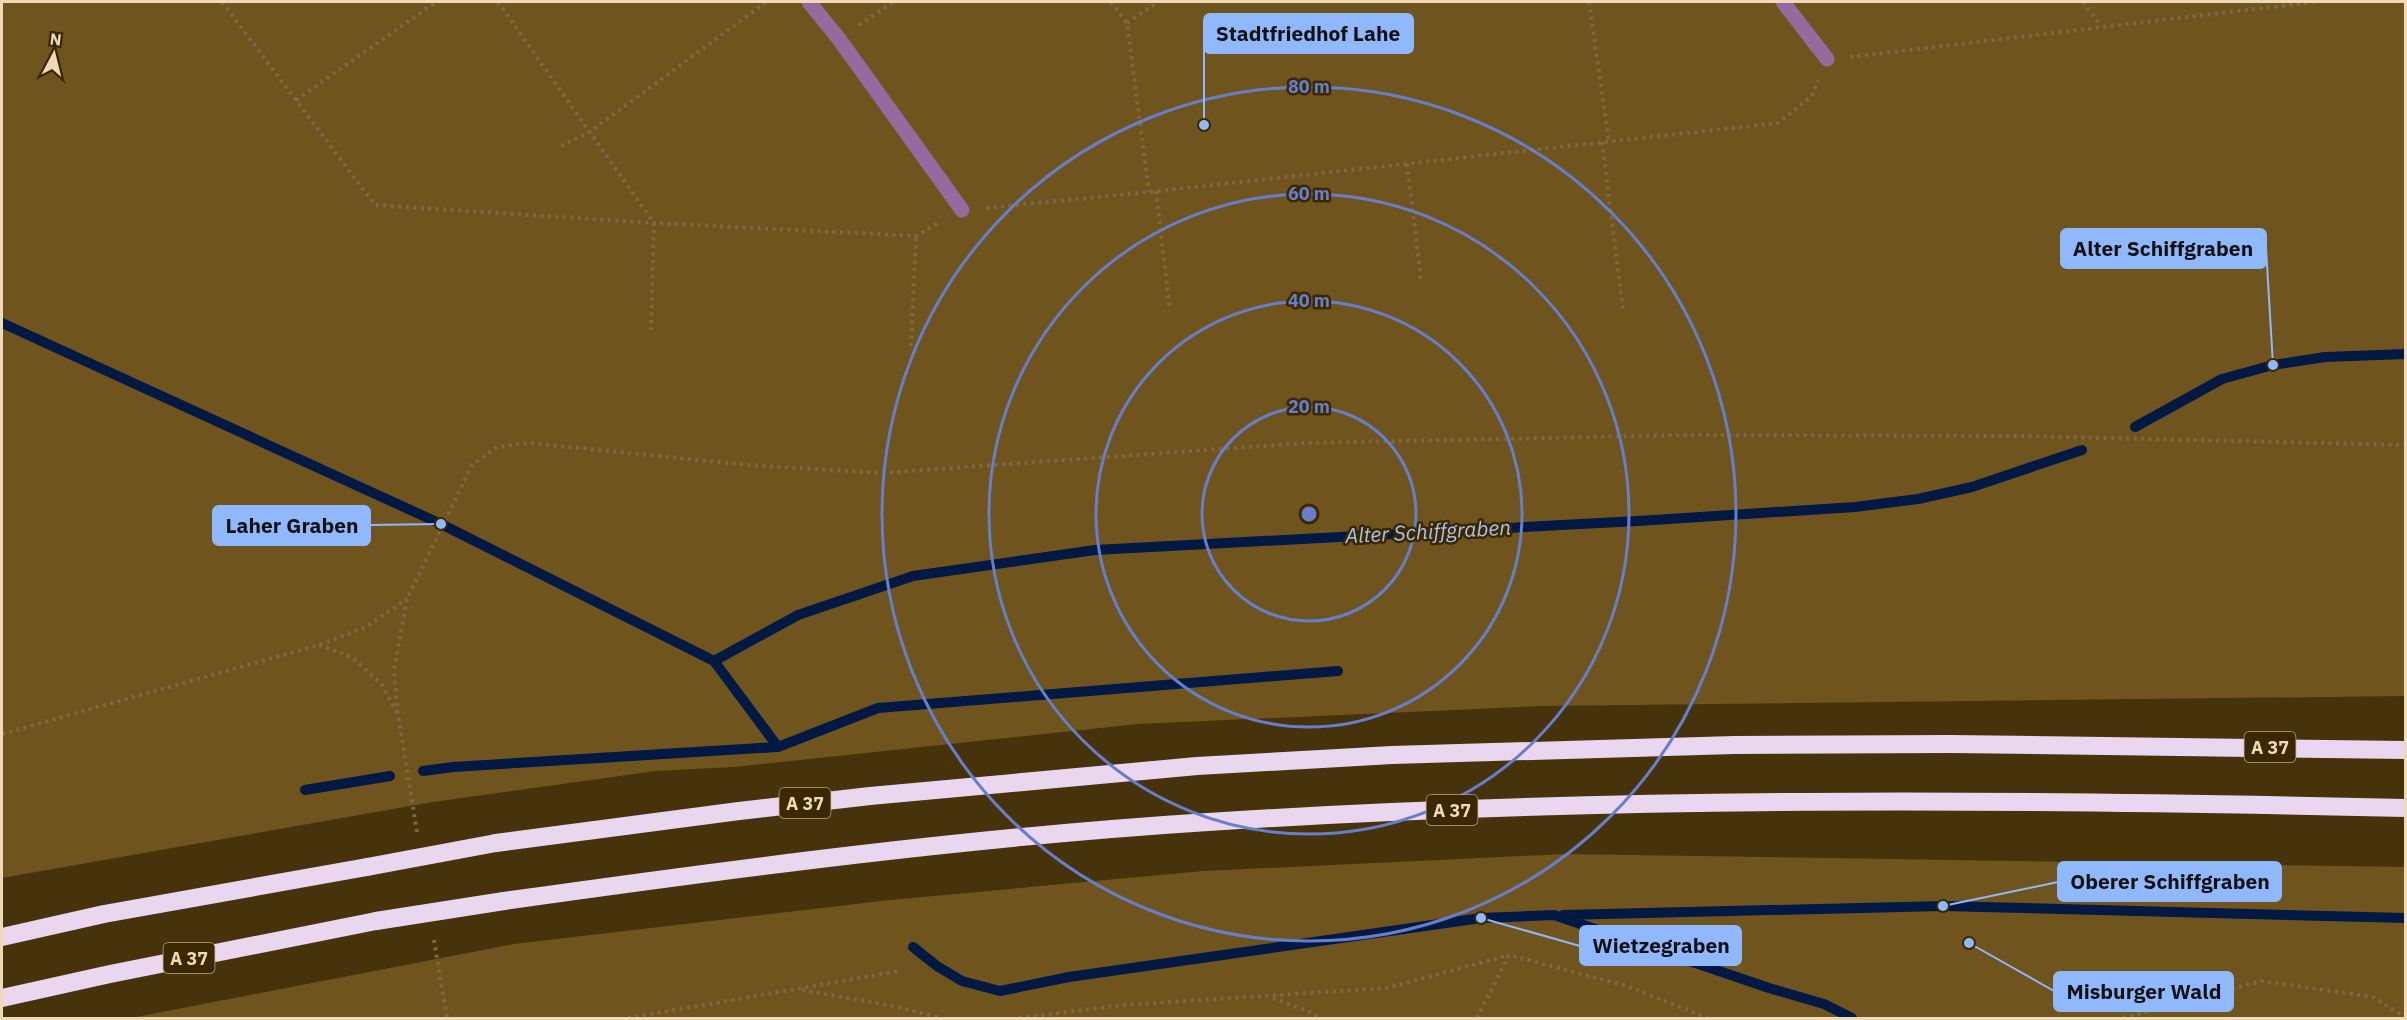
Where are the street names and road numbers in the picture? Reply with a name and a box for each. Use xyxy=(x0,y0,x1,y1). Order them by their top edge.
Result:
road number: A 37 xyxy=(2244,732,2296,762)
road number: A 37 xyxy=(780,788,830,818)
road number: A 37 xyxy=(1426,795,1478,825)
road number: A 37 xyxy=(164,943,214,973)

